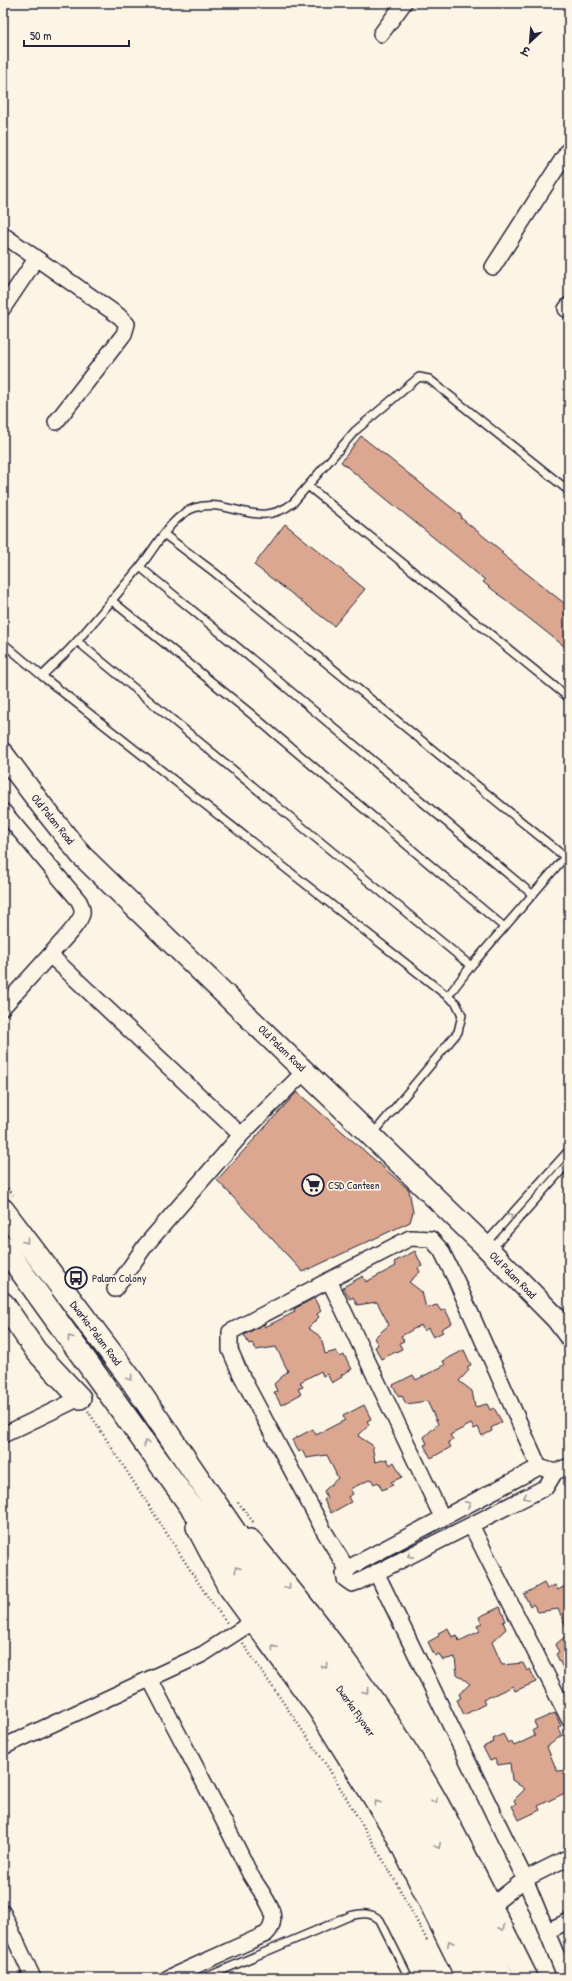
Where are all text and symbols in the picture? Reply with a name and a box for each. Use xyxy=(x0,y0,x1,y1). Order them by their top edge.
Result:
scale bar xyxy=(24,22,129,48)
north arrow xyxy=(510,22,550,62)
text: 50 m xyxy=(30,27,51,44)
text: उ xyxy=(518,42,533,59)
street label: Old Palam Road xyxy=(28,791,78,848)
street label: Old Palam Road xyxy=(255,1022,309,1075)
supermarket icon: CSD Canteen xyxy=(300,1172,326,1198)
place label: CSD Canteen xyxy=(328,1178,380,1192)
one-way arrow xyxy=(505,1214,512,1221)
one-way arrow xyxy=(22,1237,29,1244)
street label: Old Palam Road xyxy=(487,1249,540,1302)
bus stop icon: Palam Colony xyxy=(63,1265,89,1291)
place label: Palam Colony xyxy=(92,1271,147,1285)
street label: Dwarka-Palam Road xyxy=(67,1298,125,1369)
one-way arrow xyxy=(67,1335,75,1342)
one-way arrow xyxy=(125,1374,132,1381)
one-way arrow xyxy=(144,1441,151,1448)
one-way arrow xyxy=(523,1492,531,1500)
one-way arrow xyxy=(463,1501,471,1508)
one-way arrow xyxy=(407,1550,414,1558)
one-way arrow xyxy=(235,1567,242,1574)
one-way arrow xyxy=(284,1582,291,1589)
one-way arrow xyxy=(272,1646,279,1653)
one-way arrow xyxy=(321,1662,328,1669)
street label: Dwarka Flyover xyxy=(333,1683,379,1740)
one-way arrow xyxy=(361,1687,369,1694)
one-way arrow xyxy=(431,1797,438,1804)
one-way arrow xyxy=(374,1800,382,1807)
one-way arrow xyxy=(433,1842,441,1849)
one-way arrow xyxy=(497,1924,505,1932)
one-way arrow xyxy=(447,1940,455,1947)

